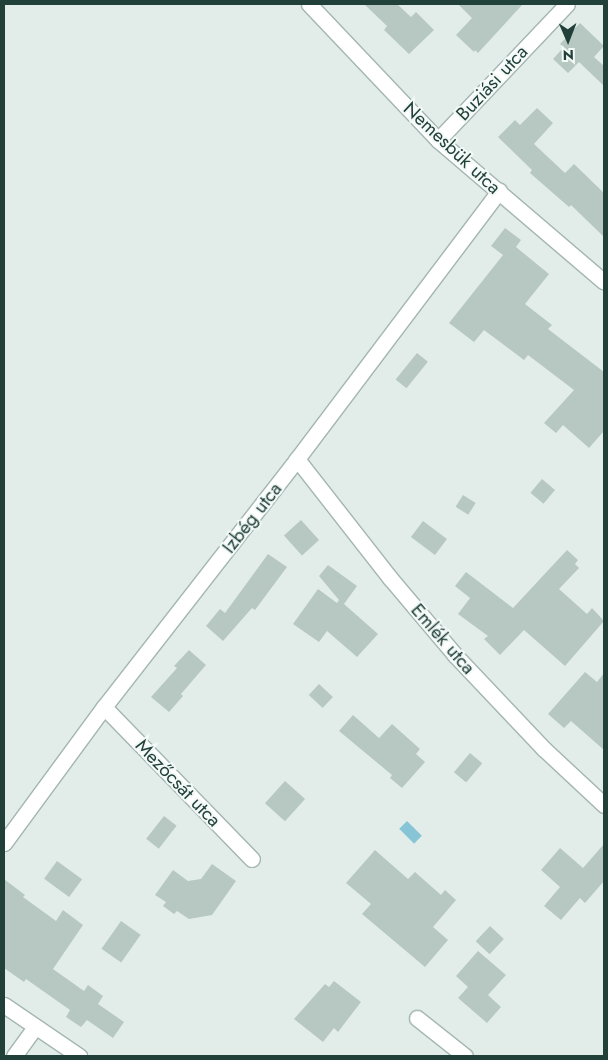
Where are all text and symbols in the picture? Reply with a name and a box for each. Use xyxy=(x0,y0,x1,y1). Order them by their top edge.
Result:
north arrow xyxy=(543,15,593,65)
street label: Buziási utca xyxy=(451,41,533,125)
text: N xyxy=(563,45,574,65)
street label: Nemesbük utca xyxy=(399,97,505,199)
street label: Izbég utca xyxy=(217,478,287,558)
street label: Emlék utca xyxy=(406,599,480,679)
street label: Mezőcsát utca xyxy=(131,734,225,832)

